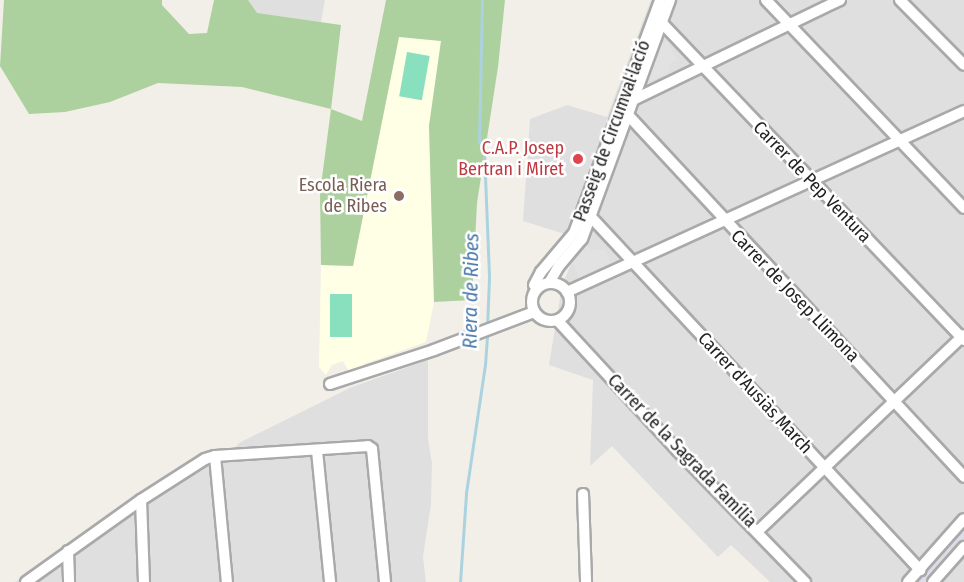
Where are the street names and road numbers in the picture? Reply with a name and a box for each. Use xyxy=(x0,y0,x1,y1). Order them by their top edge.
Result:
street label: Passeig de Circumval·lació xyxy=(569,37,655,225)
street label: Carrer de Pep Ventura xyxy=(748,117,876,247)
street label: Carrer de Josep Llimona xyxy=(726,225,864,367)
street label: Carrer d'Ausiàs March xyxy=(693,328,817,458)
street label: Carrer de la Sagrada Família xyxy=(603,370,761,532)

